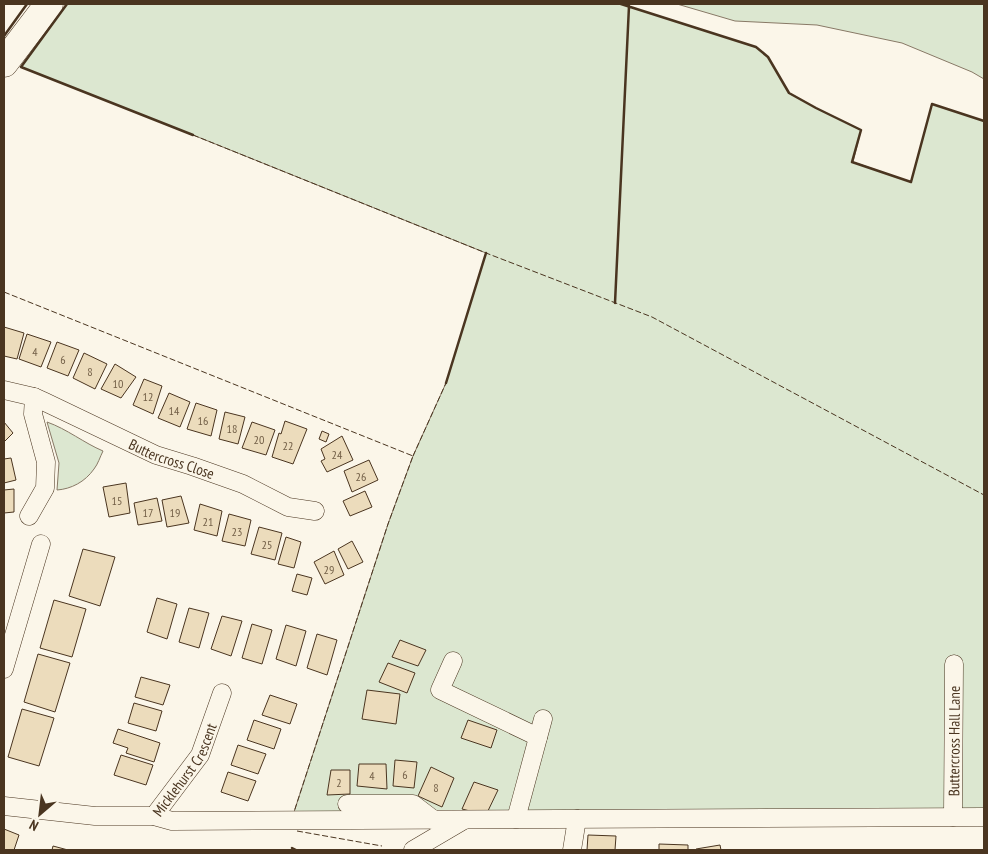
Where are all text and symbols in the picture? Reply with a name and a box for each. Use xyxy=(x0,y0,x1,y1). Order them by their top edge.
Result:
house number: 4 xyxy=(32,344,38,359)
house number: 6 xyxy=(60,352,66,367)
house number: 8 xyxy=(87,364,93,379)
house number: 10 xyxy=(113,376,123,391)
house number: 12 xyxy=(143,389,153,404)
house number: 14 xyxy=(169,403,180,418)
house number: 16 xyxy=(198,413,208,428)
house number: 18 xyxy=(227,421,237,436)
house number: 20 xyxy=(254,432,264,447)
street label: Buttercross Close xyxy=(126,434,217,483)
house number: 22 xyxy=(283,438,293,453)
house number: 24 xyxy=(332,447,343,462)
house number: 26 xyxy=(356,469,366,484)
house number: 15 xyxy=(112,493,122,508)
house number: 17 xyxy=(143,505,153,520)
house number: 19 xyxy=(170,505,180,520)
house number: 21 xyxy=(203,514,213,529)
house number: 23 xyxy=(232,524,242,539)
house number: 25 xyxy=(262,537,272,552)
house number: 29 xyxy=(324,562,334,577)
street label: Buttercross Hall Lane xyxy=(944,686,963,796)
street label: Micklehurst Crescent xyxy=(148,720,220,820)
house number: 6 xyxy=(402,767,408,782)
house number: 4 xyxy=(369,768,375,783)
house number: 2 xyxy=(336,775,342,790)
house number: 8 xyxy=(433,780,439,795)
north arrow xyxy=(15,789,65,839)
text: N xyxy=(26,816,41,835)

